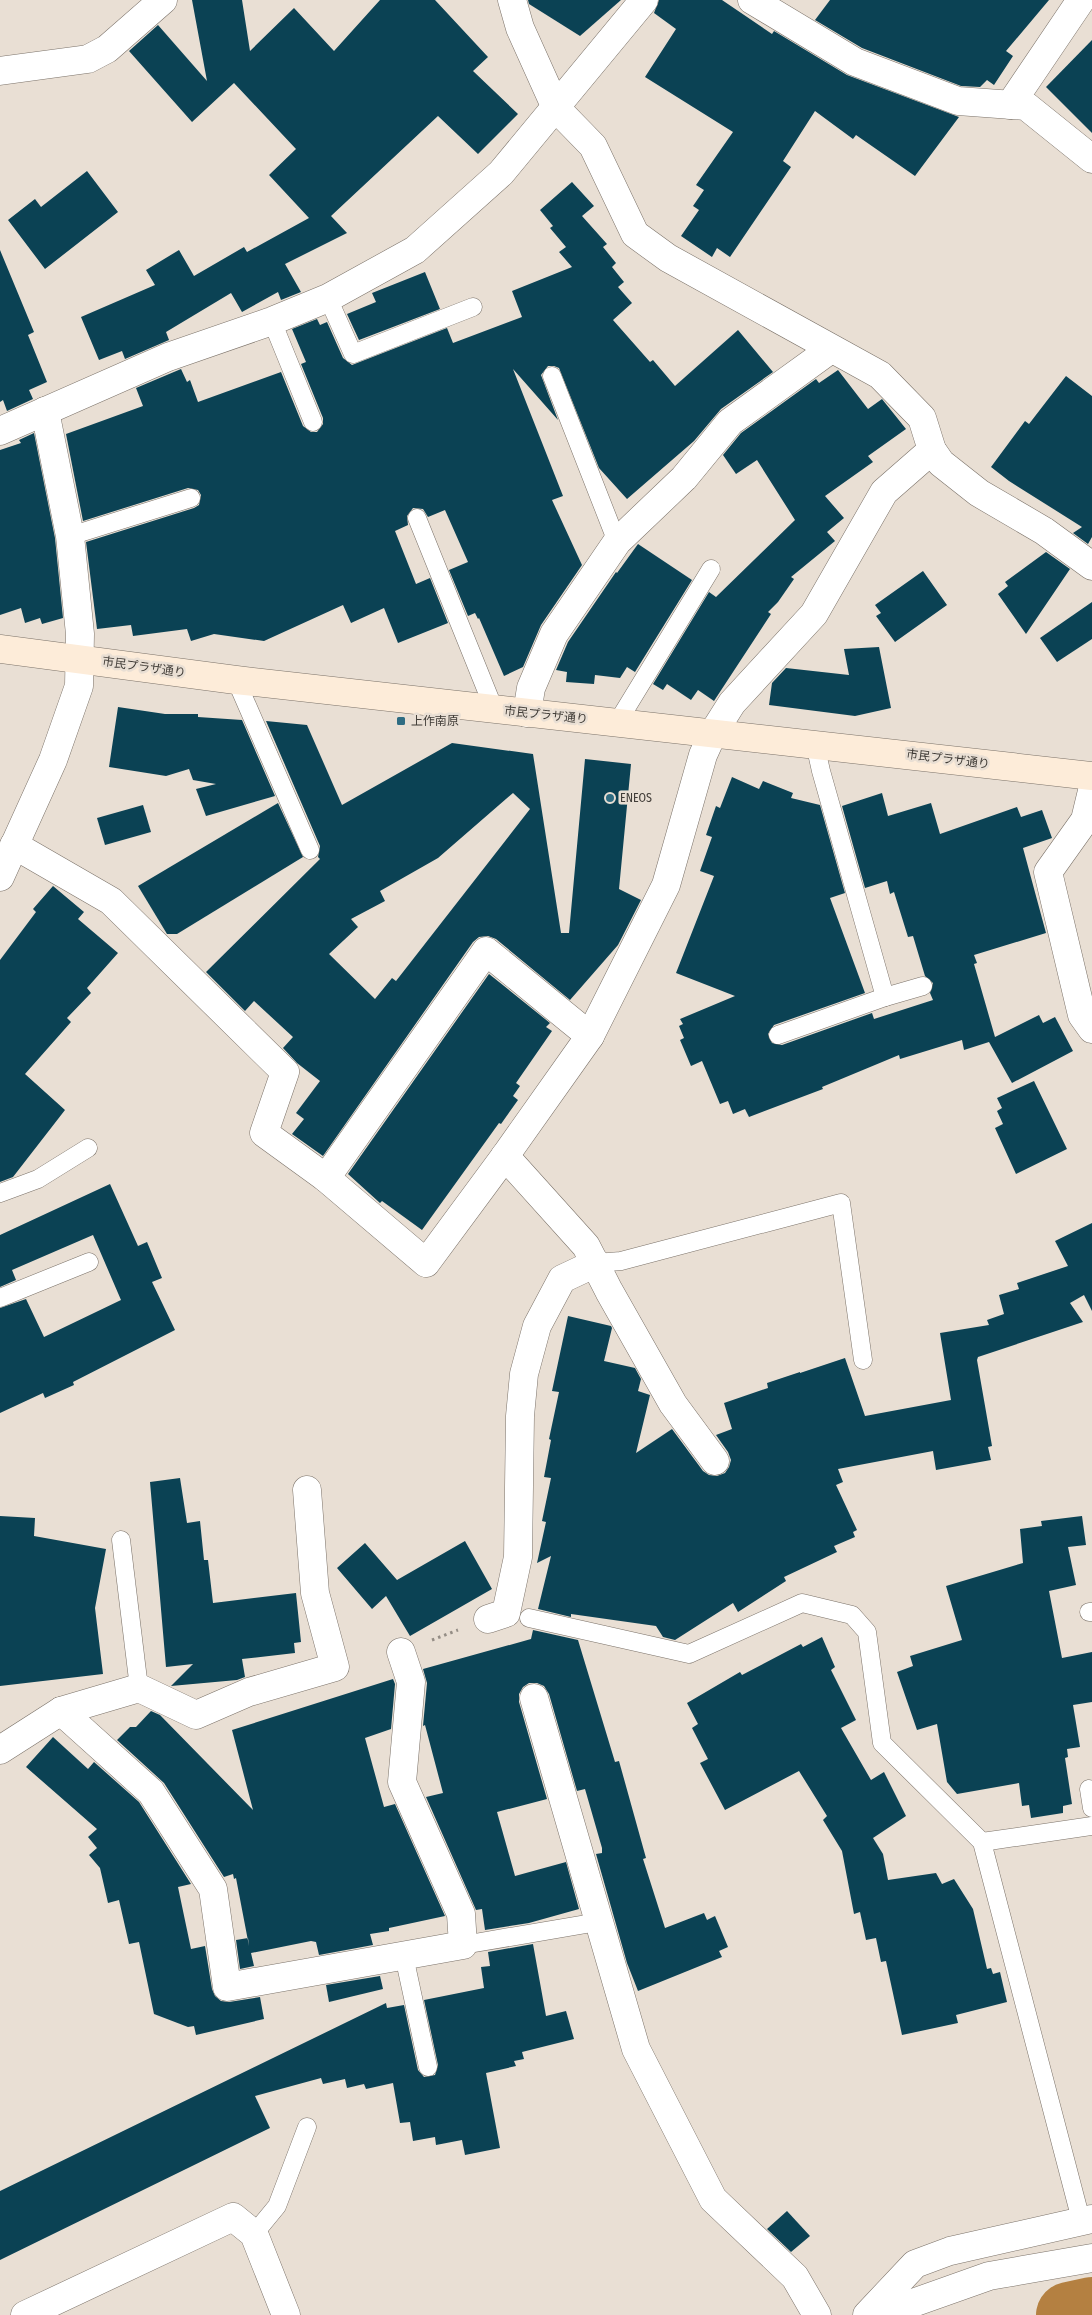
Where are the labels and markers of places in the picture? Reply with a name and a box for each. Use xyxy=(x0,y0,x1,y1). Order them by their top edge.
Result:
place label: 上作南原 xyxy=(411,714,459,728)
marker: 上作南原 xyxy=(395,715,407,727)
place label: ENEOS xyxy=(620,791,652,805)
marker: ENEOS xyxy=(604,792,616,804)

